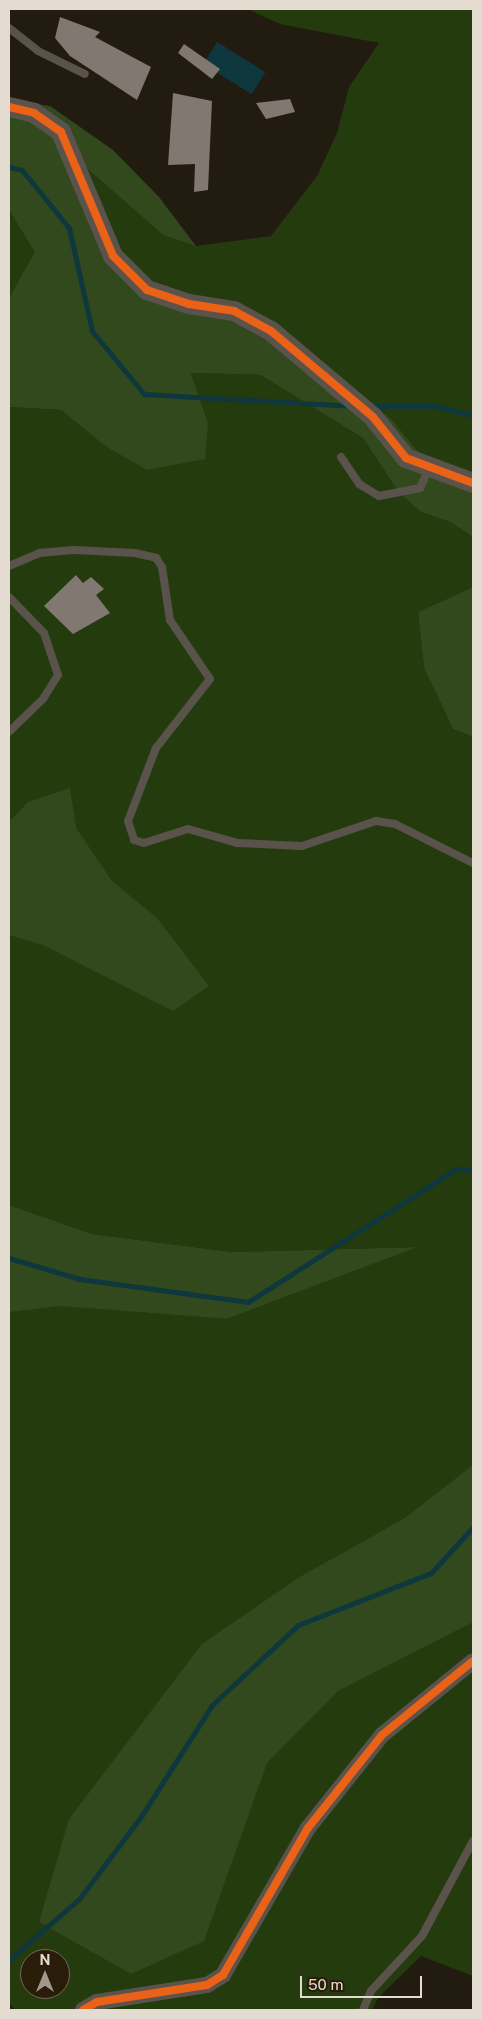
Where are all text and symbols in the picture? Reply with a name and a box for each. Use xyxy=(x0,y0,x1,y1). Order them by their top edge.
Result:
north arrow xyxy=(20,1949,70,1999)
text: N xyxy=(40,1952,50,1968)
scale bar xyxy=(302,1966,424,1998)
text: 50 m xyxy=(308,1976,343,1993)

